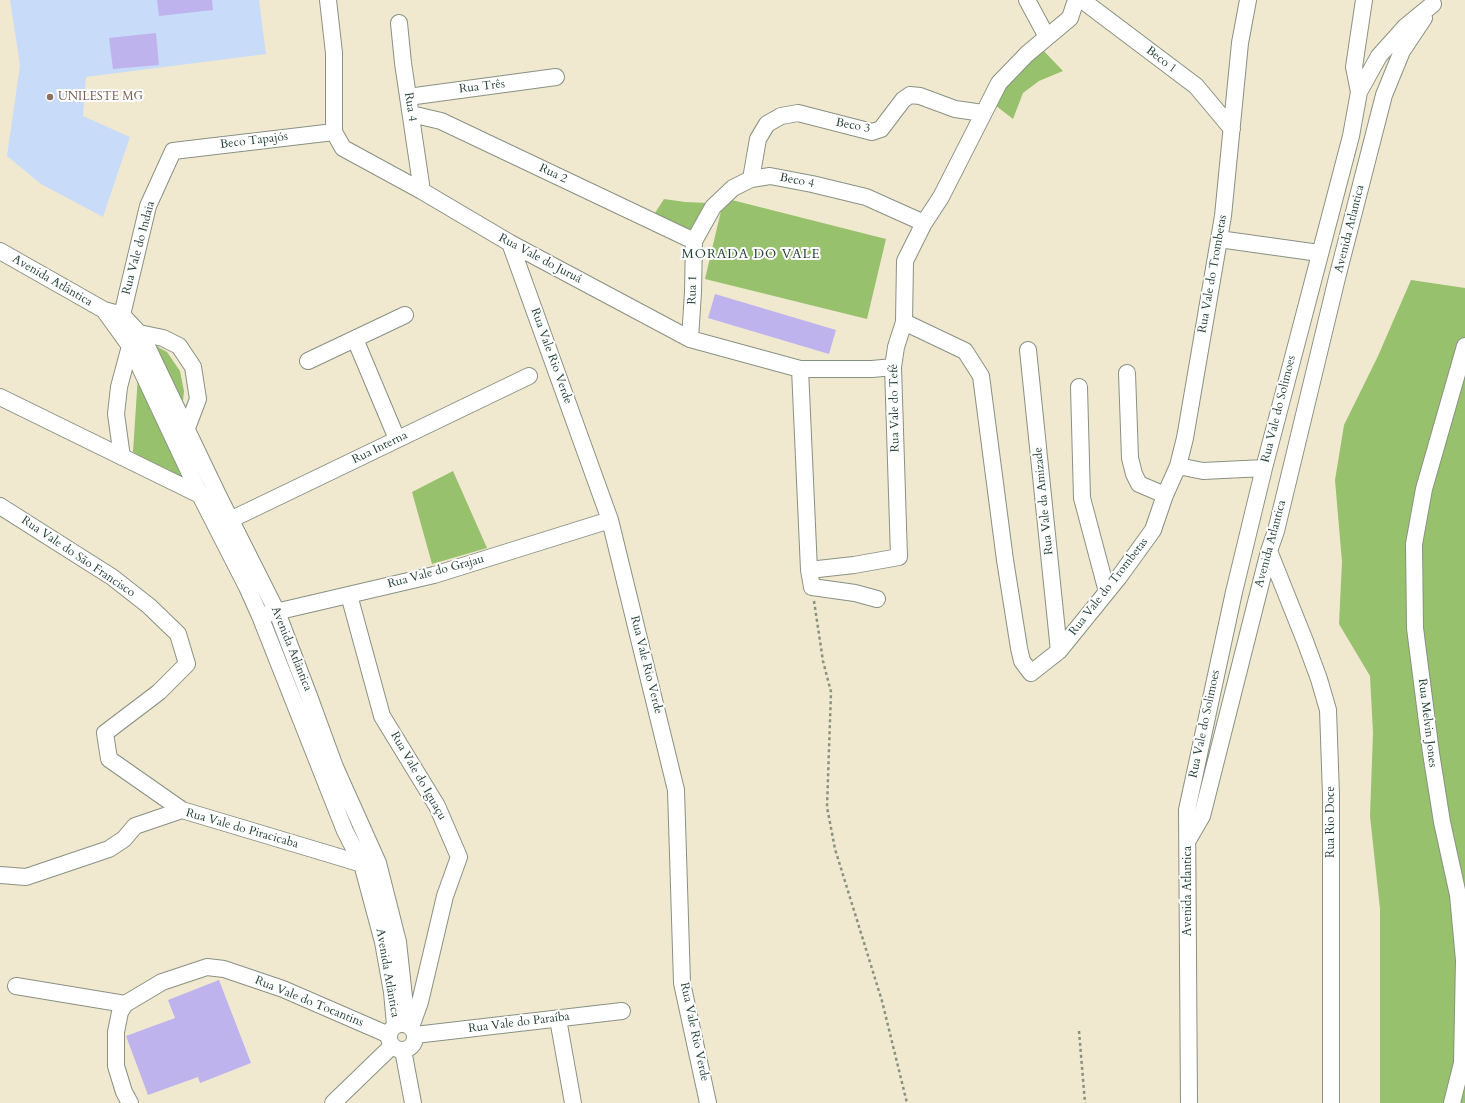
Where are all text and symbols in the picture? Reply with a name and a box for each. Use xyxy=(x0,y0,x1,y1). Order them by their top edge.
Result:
street label: Beco 1 xyxy=(1143,44,1179,76)
street label: Rua Três xyxy=(458,77,506,97)
place label: UNILESTE MG xyxy=(58,90,143,104)
street label: Rua 4 xyxy=(401,91,419,123)
marker: UNILESTE MG xyxy=(45,92,55,102)
street label: Beco 3 xyxy=(834,116,872,136)
street label: Beco Tapajós xyxy=(219,130,289,152)
street label: Rua 2 xyxy=(537,161,569,187)
street label: Beco 4 xyxy=(778,171,816,191)
street label: Avenida Atlantica xyxy=(1332,183,1368,275)
street label: Rua Vale do Indaia xyxy=(120,200,158,296)
street label: Rua Vale do Trombetas xyxy=(1196,214,1230,334)
street label: Rua Vale do Juruá xyxy=(496,231,584,287)
district label: MORADA DO VALE xyxy=(681,247,821,263)
street label: Avenida Atlântica xyxy=(9,252,95,310)
street label: Rua 1 xyxy=(685,275,701,305)
street label: Rua Vale Rio Verde xyxy=(527,306,575,406)
street label: Rua Vale do Solimoes xyxy=(1259,354,1299,464)
street label: Rua Vale do Tefé xyxy=(887,364,903,452)
street label: Rua Interna xyxy=(350,428,410,468)
street label: Rua Vale da Amizade xyxy=(1031,446,1057,556)
street label: Avenida Atlantica xyxy=(1252,499,1290,589)
street label: Rua Vale do São Francisco xyxy=(18,514,138,600)
street label: Rua Vale do Trombetas xyxy=(1066,535,1152,639)
street label: Rua Vale do Grajau xyxy=(386,552,486,592)
street label: Avenida Atlântica xyxy=(267,604,315,694)
street label: Rua Vale Rio Verde xyxy=(627,614,665,716)
street label: Rua Vale do Solimoes xyxy=(1187,669,1223,779)
street label: Rua Melvin Jones xyxy=(1414,678,1440,768)
street label: Rua Vale do Iguaçu xyxy=(387,729,449,823)
street label: Rua Rio Doce xyxy=(1324,786,1338,858)
street label: Rua Vale do Piracicaba xyxy=(184,806,300,852)
street label: Avenida Atlantica xyxy=(1181,846,1195,936)
street label: Avenida Atlântica xyxy=(372,927,402,1019)
street label: Rua Vale do Tocantins xyxy=(253,974,365,1030)
street label: Rua Vale Rio Verde xyxy=(676,981,712,1083)
street label: Rua Vale do Paraíba xyxy=(468,1010,570,1036)

